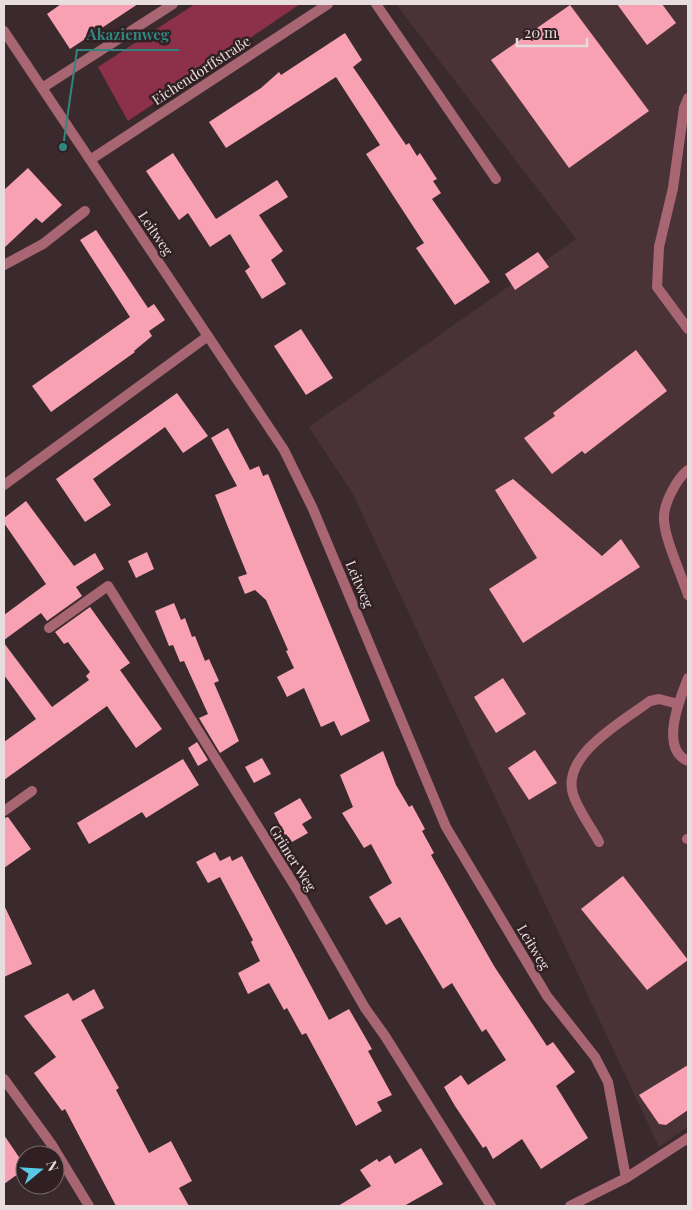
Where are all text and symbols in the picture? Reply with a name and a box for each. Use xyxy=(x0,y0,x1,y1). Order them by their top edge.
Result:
scale bar xyxy=(517,15,587,47)
callout: Akazienweg xyxy=(77,20,179,50)
text: 20 m xyxy=(524,22,558,42)
text: Akazienweg xyxy=(86,24,170,44)
street label: Eichendorffstraße xyxy=(148,31,254,109)
street label: Leitweg xyxy=(134,207,178,259)
street label: Leitweg xyxy=(342,557,379,611)
street label: Grüner Weg xyxy=(265,821,321,895)
street label: Leitweg xyxy=(513,921,555,974)
north arrow xyxy=(15,1145,65,1195)
text: N xyxy=(42,1158,63,1174)

